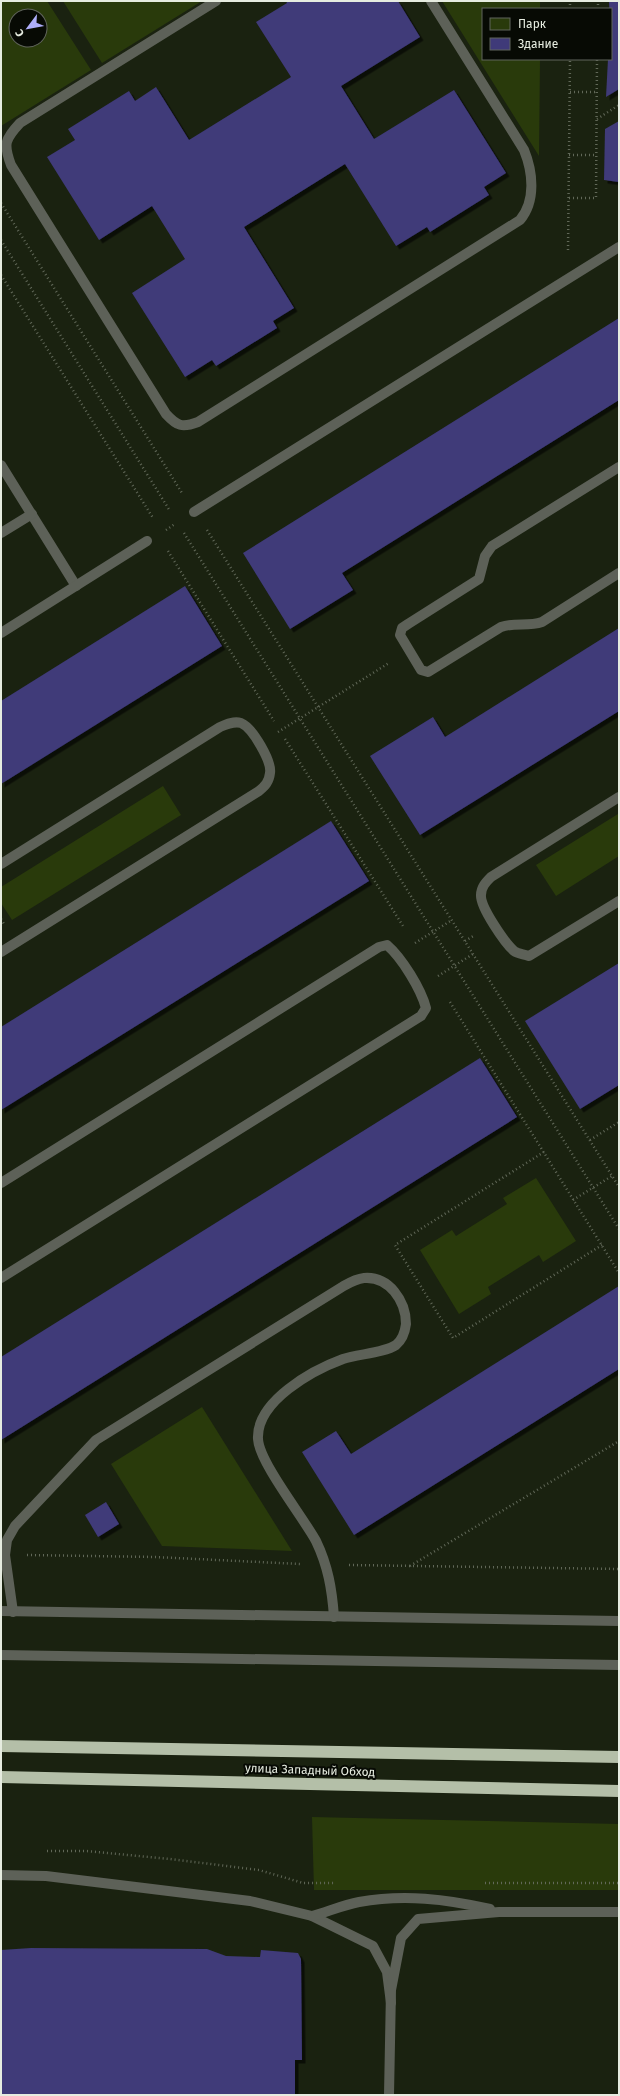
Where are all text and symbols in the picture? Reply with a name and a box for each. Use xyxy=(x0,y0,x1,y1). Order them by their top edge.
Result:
north arrow xyxy=(8,8,48,48)
legend xyxy=(482,8,612,60)
text: Парк xyxy=(518,17,547,31)
text: С xyxy=(12,26,27,39)
text: Здание xyxy=(518,37,558,51)
street label: улица Западный Обход xyxy=(245,1761,376,1779)

